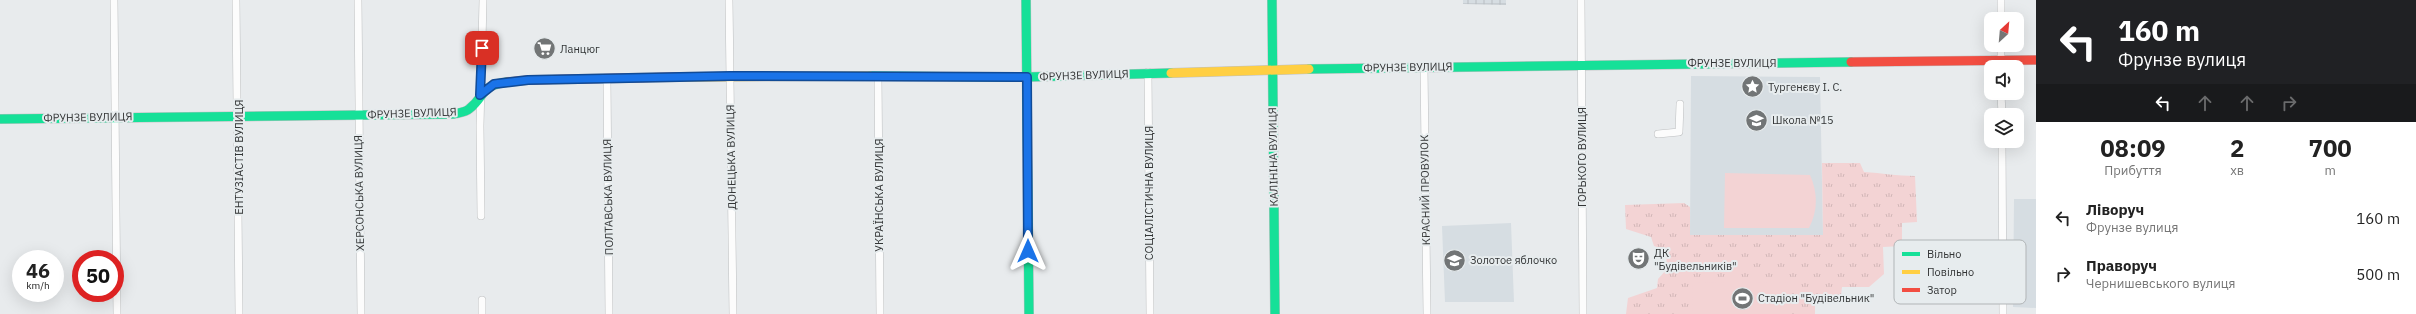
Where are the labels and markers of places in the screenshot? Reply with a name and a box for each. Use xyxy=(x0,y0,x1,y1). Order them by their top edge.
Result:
pin xyxy=(465,31,499,65)
supermarket icon: Ланцюг xyxy=(531,36,557,62)
place label: Ланцюг xyxy=(560,42,600,56)
place icon: Тургенєву І. С. xyxy=(1739,74,1765,100)
place label: Тургенєву І. С. xyxy=(1768,80,1842,94)
school or university icon: Школа №15 xyxy=(1743,107,1769,133)
place label: Школа №15 xyxy=(1772,113,1834,127)
theatre icon: ДК "Будівельників" xyxy=(1625,246,1651,272)
place label: ДК "Будівельників" xyxy=(1654,246,1737,273)
school or university icon: Золотое яблочко xyxy=(1441,247,1467,273)
place label: Золотое яблочко xyxy=(1470,253,1557,267)
sports icon: Стадіон "Будівельник" xyxy=(1729,285,1755,311)
place label: Стадіон "Будівельник" xyxy=(1758,291,1874,305)

